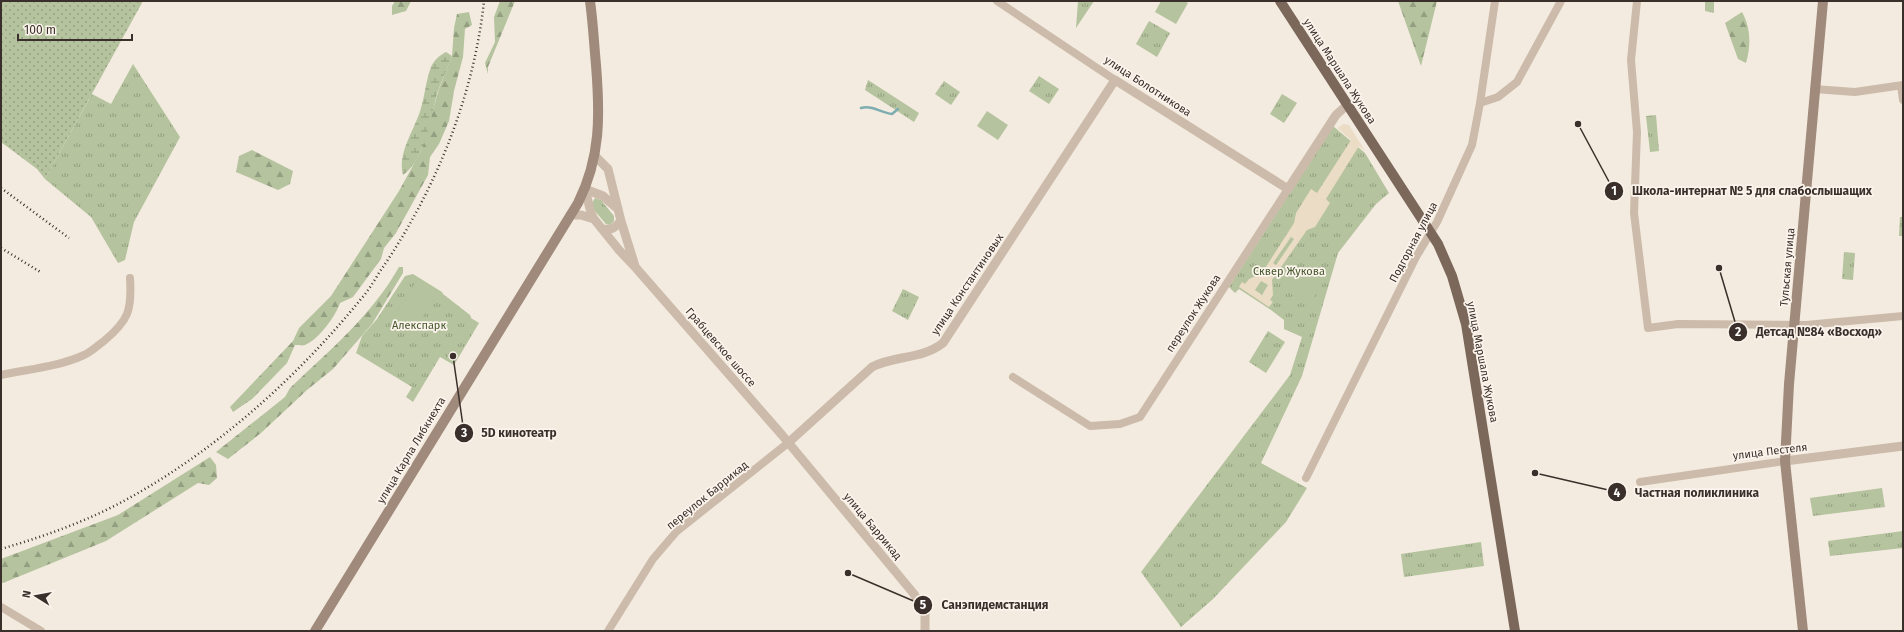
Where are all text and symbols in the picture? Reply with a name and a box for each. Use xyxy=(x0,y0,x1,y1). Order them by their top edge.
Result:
scale bar xyxy=(18,16,132,42)
street label: улица Маршала Жукова xyxy=(1301,16,1379,126)
text: 100 m xyxy=(24,23,56,37)
street label: улица Болотникова xyxy=(1102,53,1194,119)
callout: Школа-интернат № 5 для слабослышащих xyxy=(1604,179,1880,203)
text: 1 xyxy=(1611,184,1617,198)
text: Школа-интернат № 5 для слабослышащих xyxy=(1632,184,1873,198)
street label: Подгорная улица xyxy=(1387,200,1440,285)
street label: Тульская улица xyxy=(1778,227,1797,307)
street label: улица Константиновых xyxy=(929,231,1007,337)
park label: Сквер Жукова xyxy=(1253,265,1325,278)
street label: переулок Жукова xyxy=(1163,272,1223,355)
street label: улица Маршала Жукова xyxy=(1464,300,1501,424)
street label: Грабцевское шоссе xyxy=(683,305,758,389)
park label: Алекспарк xyxy=(392,319,446,332)
callout: Детсад №84 «Восход» xyxy=(1728,320,1889,344)
text: 2 xyxy=(1735,325,1741,339)
text: Детсад №84 «Восход» xyxy=(1755,325,1882,339)
street label: улица Карла Либкнехта xyxy=(374,395,448,506)
callout: 5D кинотеатр xyxy=(454,421,565,445)
text: 3 xyxy=(460,426,467,440)
text: 5D кинотеатр xyxy=(481,426,557,440)
street label: улица Пестеля xyxy=(1732,440,1808,463)
street label: переулок Баррикад xyxy=(664,458,751,532)
callout: Частная поликлиника xyxy=(1607,480,1767,504)
text: 4 xyxy=(1614,486,1621,500)
text: Частная поликлиника xyxy=(1635,486,1759,500)
street label: улица Баррикад xyxy=(841,490,904,562)
north arrow xyxy=(16,576,56,616)
text: N xyxy=(20,589,34,599)
callout: Санэпидемстанция xyxy=(913,593,1056,617)
text: 5 xyxy=(920,598,927,612)
text: Санэпидемстанция xyxy=(941,598,1049,612)

